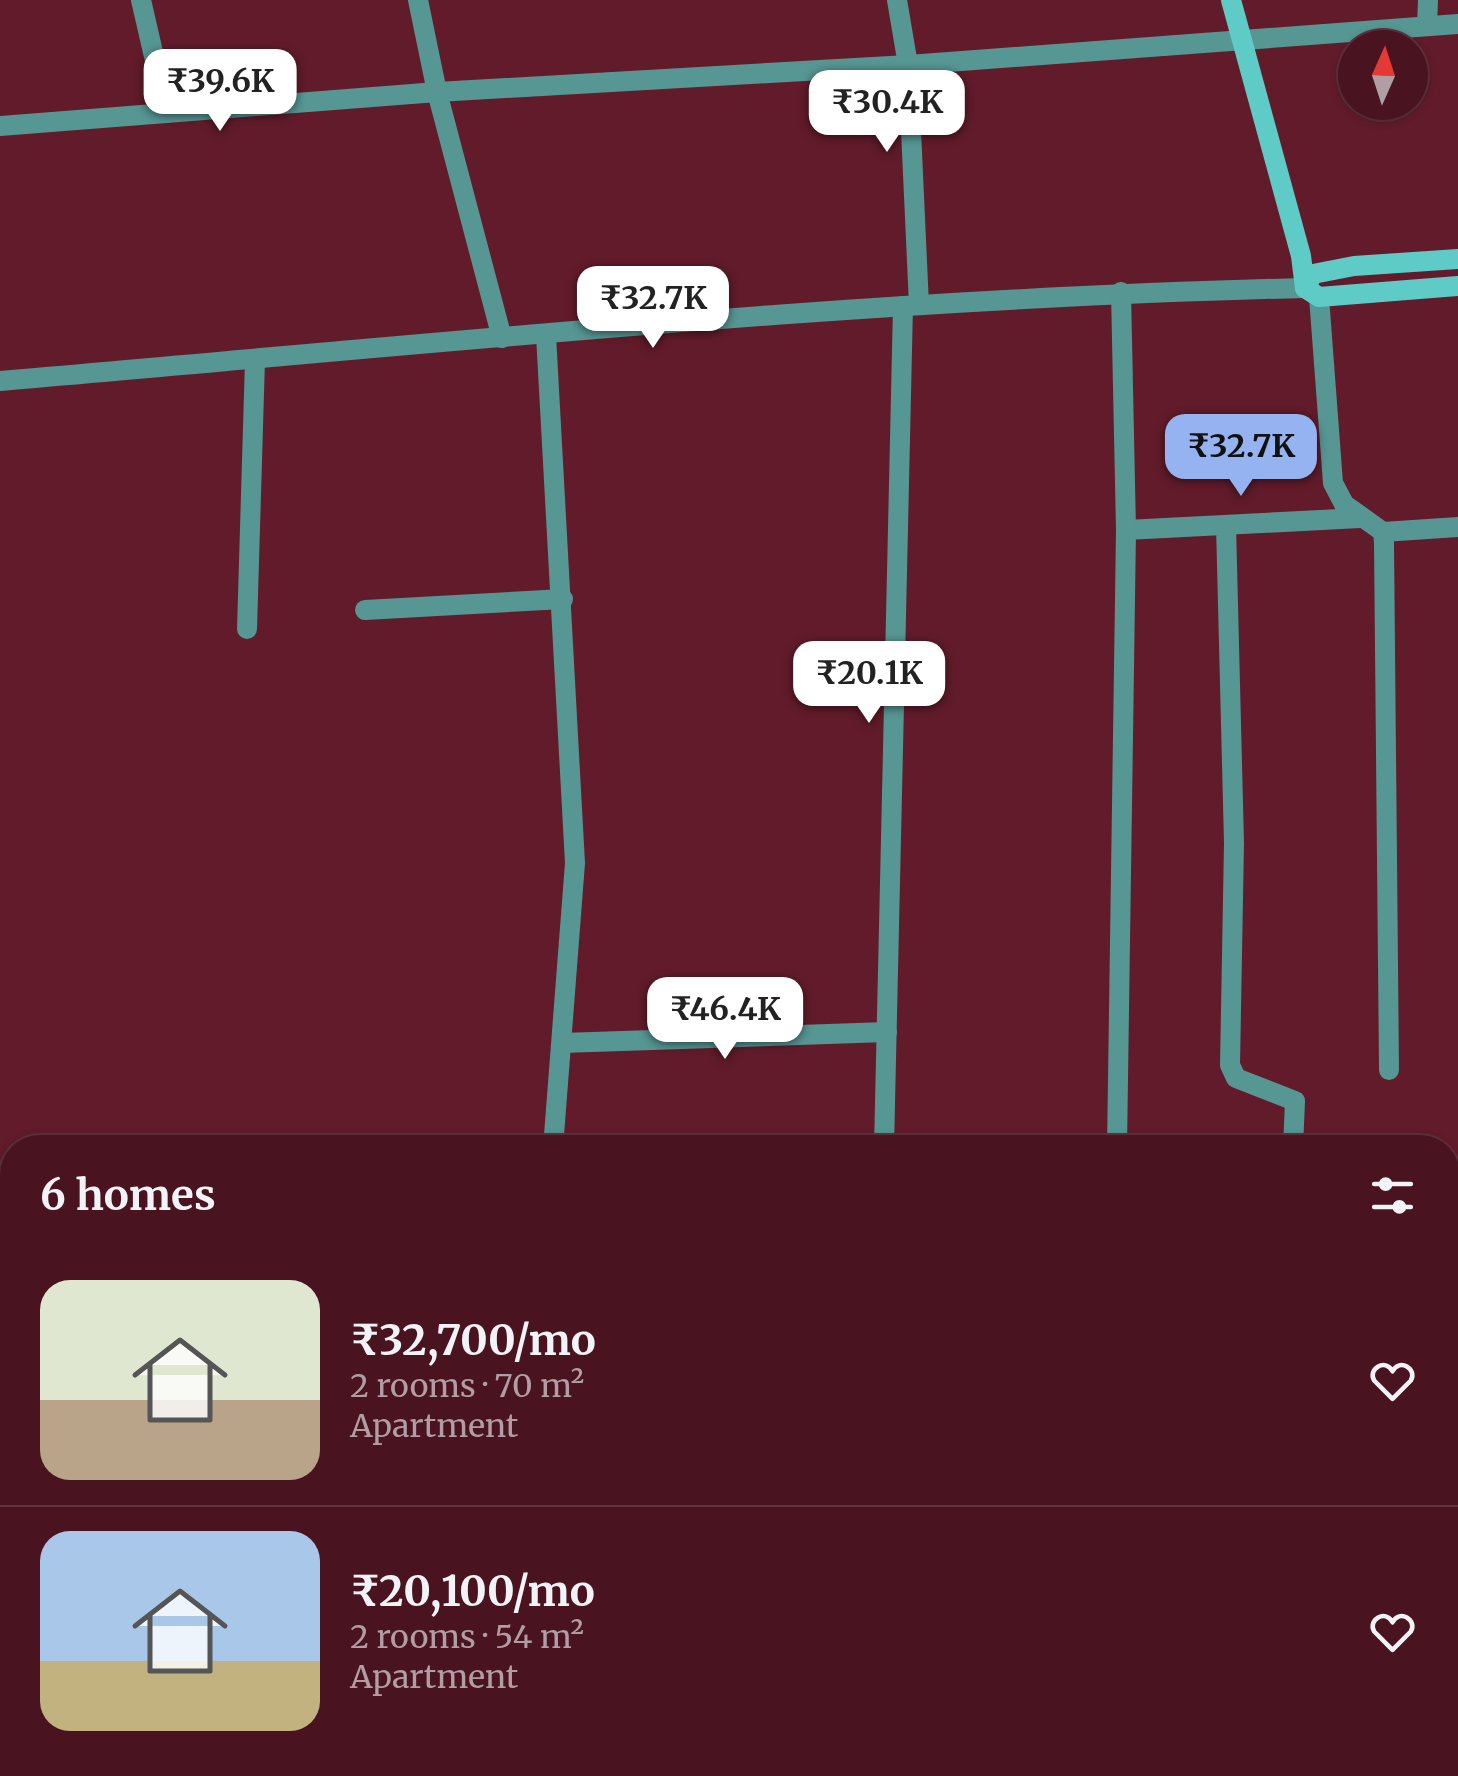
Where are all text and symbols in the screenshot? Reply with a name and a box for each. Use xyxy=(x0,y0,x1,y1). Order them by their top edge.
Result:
north arrow xyxy=(1338,30,1428,120)
map controls xyxy=(1338,30,1428,120)
pin: ₹39.6K xyxy=(139,49,301,134)
text: ₹39.6K xyxy=(166,61,274,101)
pin: ₹30.4K xyxy=(806,70,968,155)
text: ₹30.4K xyxy=(831,82,943,122)
pin: ₹32.7K xyxy=(572,266,734,351)
text: ₹32.7K xyxy=(599,278,707,318)
pin: ₹32.7K xyxy=(1160,414,1322,499)
text: ₹32.7K xyxy=(1187,426,1295,466)
pin: ₹20.1K xyxy=(788,641,950,726)
text: ₹20.1K xyxy=(815,653,923,693)
pin: ₹46.4K xyxy=(644,977,806,1062)
text: ₹46.4K xyxy=(669,989,781,1029)
icon: filters xyxy=(1365,1168,1420,1223)
text: 6 homes xyxy=(40,1169,216,1221)
text: ₹32,700/mo xyxy=(350,1314,596,1366)
icon: home xyxy=(120,1320,240,1440)
icon: heart xyxy=(1365,1353,1420,1408)
text: 2 rooms · 70 m² xyxy=(350,1366,584,1406)
text: Apartment xyxy=(350,1406,518,1446)
text: ₹20,100/mo xyxy=(350,1565,595,1617)
icon: home xyxy=(120,1571,240,1691)
icon: heart xyxy=(1365,1604,1420,1659)
text: 2 rooms · 54 m² xyxy=(350,1617,584,1657)
text: Apartment xyxy=(350,1657,518,1697)

